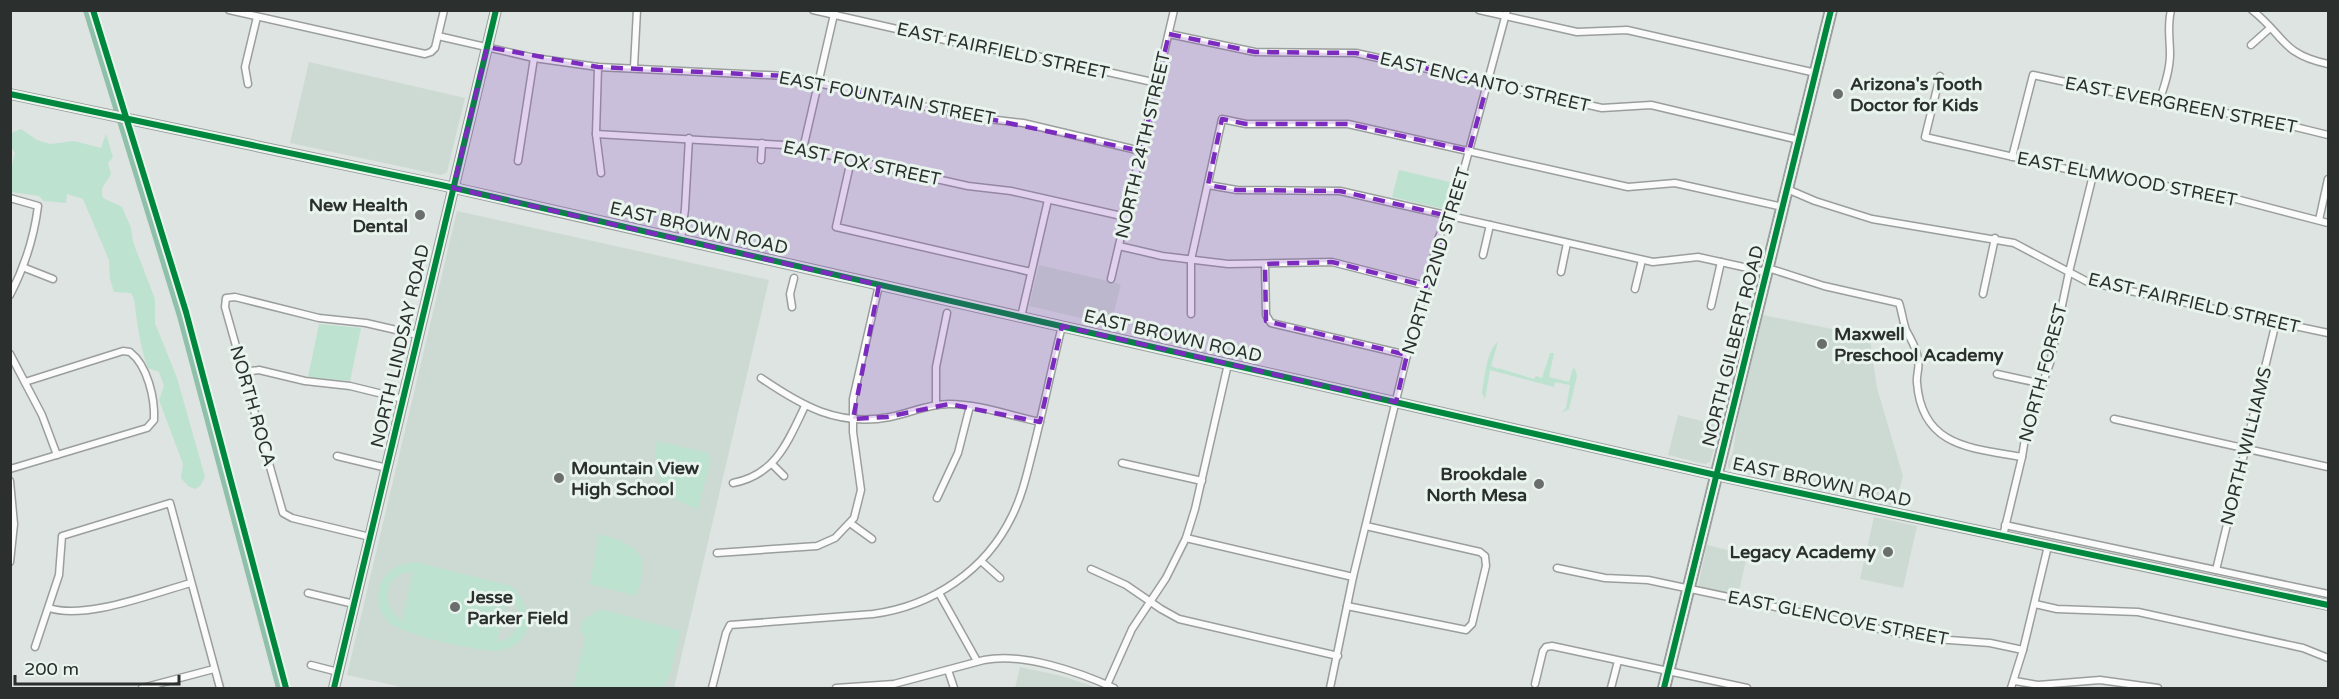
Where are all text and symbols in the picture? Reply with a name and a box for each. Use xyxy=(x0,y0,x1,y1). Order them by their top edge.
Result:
street label: EAST FAIRFIELD STREET xyxy=(895,18,1111,84)
street label: EAST ENCANTO STREET xyxy=(1378,47,1592,117)
street label: NORTH 24TH STREET xyxy=(1111,49,1175,241)
street label: EAST FOUNTAIN STREET xyxy=(777,66,997,130)
street label: EAST EVERGREEN STREET xyxy=(2063,72,2299,138)
place label: Arizona's Tooth Doctor for Kids xyxy=(1850,73,1982,116)
marker: Arizona's Tooth Doctor for Kids xyxy=(1831,87,1845,101)
street label: EAST FOX STREET xyxy=(781,136,943,190)
street label: EAST ELMWOOD STREET xyxy=(2015,147,2239,211)
street label: NORTH 22ND STREET xyxy=(1397,165,1475,357)
place label: New Health Dental xyxy=(309,194,408,237)
street label: EAST BROWN ROAD xyxy=(608,197,790,259)
marker: New Health Dental xyxy=(413,208,427,222)
street label: NORTH LINDSAY ROAD xyxy=(366,242,434,450)
street label: NORTH GILBERT ROAD xyxy=(1697,243,1769,449)
street label: EAST FAIRFIELD STREET xyxy=(2086,268,2302,338)
street label: NORTH FOREST xyxy=(2014,302,2072,444)
street label: EAST BROWN ROAD xyxy=(1082,305,1264,367)
place label: Maxwell Preschool Academy xyxy=(1834,323,2004,366)
marker: Maxwell Preschool Academy xyxy=(1815,337,1829,351)
street label: NORTH ROCA xyxy=(225,343,281,469)
street label: NORTH WILLIAMS xyxy=(2216,365,2276,527)
street label: EAST BROWN ROAD xyxy=(1731,452,1913,512)
place label: Mountain View High School xyxy=(571,457,700,500)
place label: Brookdale North Mesa xyxy=(1426,463,1527,506)
marker: Mountain View High School xyxy=(552,471,566,485)
marker: Brookdale North Mesa xyxy=(1532,477,1546,491)
place label: Legacy Academy xyxy=(1730,541,1876,563)
marker: Legacy Academy xyxy=(1881,545,1895,559)
place label: Jesse Parker Field xyxy=(466,586,568,629)
street label: EAST GLENCOVE STREET xyxy=(1726,586,1950,650)
marker: Jesse Parker Field xyxy=(448,600,462,614)
scale bar xyxy=(15,648,178,686)
text: 200 m xyxy=(24,658,79,680)

